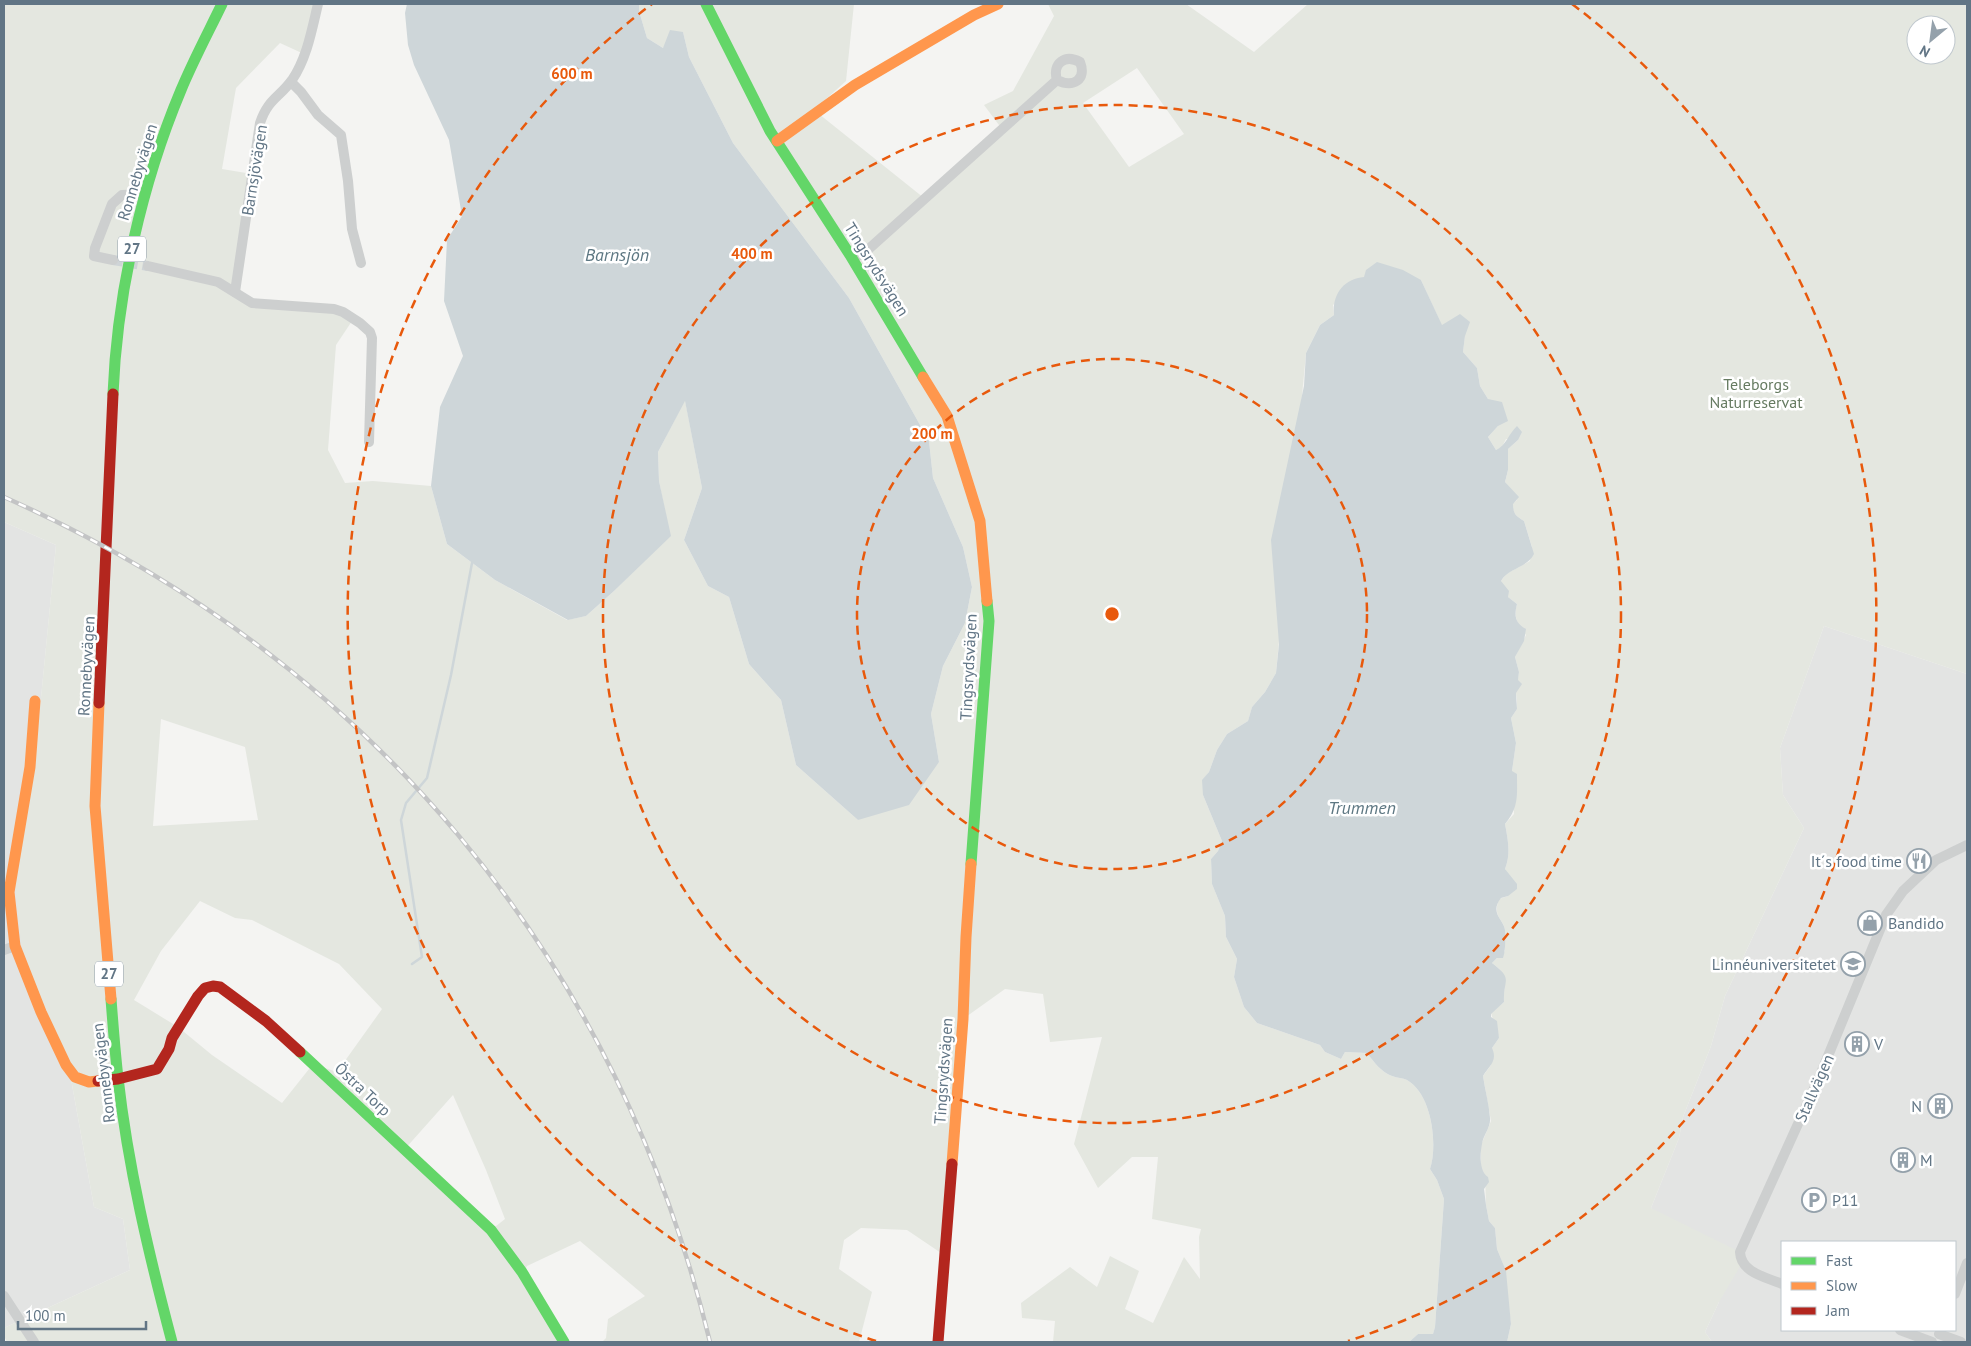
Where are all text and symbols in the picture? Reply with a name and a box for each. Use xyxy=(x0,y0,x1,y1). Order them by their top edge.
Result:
north arrow xyxy=(1906,15,1956,65)
text: N xyxy=(1916,41,1933,61)
text: 600 m xyxy=(551,64,593,83)
street label: Ronnebyvägen xyxy=(113,121,161,223)
street label: Barnsjövägen xyxy=(237,123,271,217)
street label: Tingsrydsvägen xyxy=(840,218,914,320)
road number: 27 xyxy=(118,236,146,262)
water label: Barnsjön xyxy=(585,243,649,266)
text: 400 m xyxy=(731,244,773,263)
park label: Teleborgs Naturreservat xyxy=(1709,374,1803,412)
text: 200 m xyxy=(911,424,953,443)
centre of rings xyxy=(1103,605,1121,623)
street label: Tingsrydsvägen xyxy=(955,613,981,721)
street label: Ronnebyvägen xyxy=(73,615,99,717)
water label: Trummen xyxy=(1328,796,1396,819)
restaurant icon: It´s food time xyxy=(1906,848,1932,874)
place label: It´s food time xyxy=(1811,851,1902,871)
shop icon: Bandido xyxy=(1857,910,1883,936)
place label: Bandido xyxy=(1888,913,1944,933)
school or university icon: Linnéuniversitetet xyxy=(1840,951,1866,977)
place label: Linnéuniversitetet xyxy=(1712,954,1837,974)
road number: 27 xyxy=(95,962,123,986)
street label: Tingsrydsvägen xyxy=(929,1017,957,1125)
street label: Ronnebyvägen xyxy=(87,1022,119,1124)
building icon: V xyxy=(1844,1031,1870,1057)
place label: V xyxy=(1873,1034,1884,1054)
street label: Stallvägen xyxy=(1790,1051,1838,1125)
street label: Östra Torp xyxy=(331,1058,395,1120)
building icon: N xyxy=(1927,1093,1953,1119)
place label: N xyxy=(1911,1096,1922,1116)
building icon: M xyxy=(1890,1147,1916,1173)
place label: M xyxy=(1920,1150,1933,1170)
parking icon: P11 xyxy=(1801,1187,1827,1213)
place label: P11 xyxy=(1832,1190,1858,1210)
legend xyxy=(1781,1241,1956,1331)
text: Fast xyxy=(1826,1251,1853,1270)
text: Slow xyxy=(1826,1276,1857,1295)
scale bar xyxy=(18,1298,145,1330)
text: Jam xyxy=(1825,1301,1850,1320)
text: 100 m xyxy=(25,1306,66,1325)

